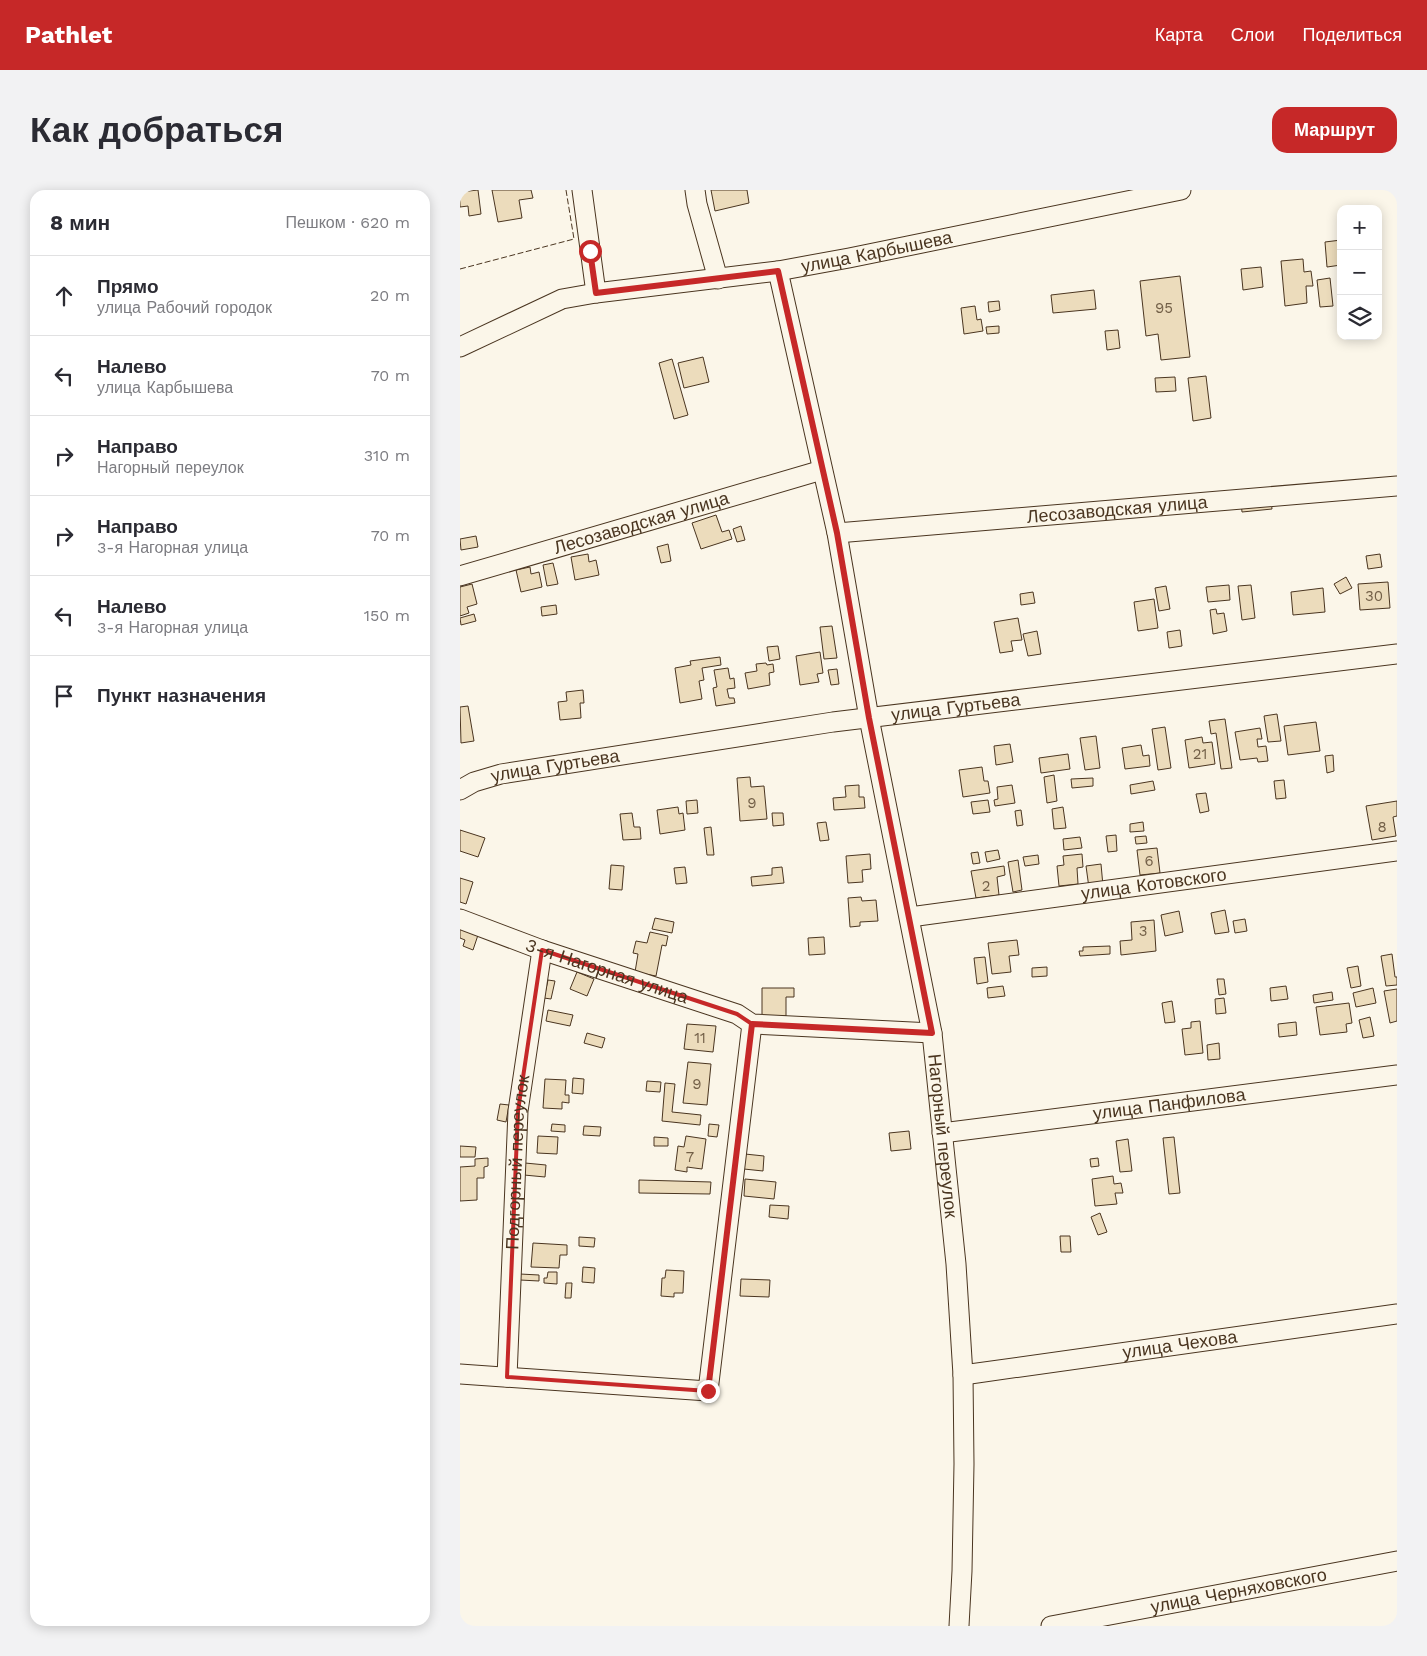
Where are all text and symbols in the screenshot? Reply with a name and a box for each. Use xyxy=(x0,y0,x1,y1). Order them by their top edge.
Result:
text: Pathlet xyxy=(25,21,112,49)
text: Карта xyxy=(1155,24,1203,45)
text: Слои xyxy=(1231,24,1275,45)
text: Поделиться xyxy=(1303,24,1402,45)
button: Маршрут xyxy=(1272,107,1397,153)
text: Как добраться xyxy=(30,109,283,151)
map controls xyxy=(1337,205,1382,340)
button: + xyxy=(1337,205,1382,250)
text: 8 мин xyxy=(50,210,110,235)
text: Пешком · 620 m xyxy=(285,213,410,232)
street label: улица Карбышева xyxy=(799,226,955,277)
route start xyxy=(579,240,602,263)
button: − xyxy=(1337,250,1382,295)
text: Прямо xyxy=(97,275,159,298)
icon: ahead xyxy=(50,282,78,310)
text: 20 m xyxy=(370,286,410,305)
button: layers xyxy=(1337,295,1382,340)
text: улица Рабочий городок xyxy=(97,298,272,317)
house number: 95 xyxy=(1155,299,1173,317)
text: Налево xyxy=(97,355,167,378)
icon: left xyxy=(50,362,78,390)
text: 70 m xyxy=(371,366,410,385)
text: улица Карбышева xyxy=(97,378,233,397)
text: Направо xyxy=(97,435,178,458)
icon: right xyxy=(50,442,78,470)
text: 310 m xyxy=(364,446,410,465)
text: Нагорный переулок xyxy=(97,458,244,477)
street label: Лесозаводская улица xyxy=(551,487,732,558)
street label: Лесозаводская улица xyxy=(1026,491,1209,527)
text: Направо xyxy=(97,515,178,538)
icon: right xyxy=(50,522,78,550)
text: 70 m xyxy=(371,526,410,545)
text: 3-я Нагорная улица xyxy=(97,538,248,557)
house number: 30 xyxy=(1365,587,1383,605)
text: Налево xyxy=(97,595,167,618)
icon: left xyxy=(50,602,78,630)
text: 150 m xyxy=(364,606,410,625)
text: 3-я Нагорная улица xyxy=(97,618,248,637)
icon: arrive xyxy=(50,682,78,710)
text: Пункт назначения xyxy=(97,684,266,707)
street label: улица Гуртьева xyxy=(890,688,1022,725)
street label: улица Гуртьева xyxy=(488,744,622,786)
house number: 21 xyxy=(1193,745,1207,763)
house number: 9 xyxy=(747,794,757,812)
house number: 8 xyxy=(1377,818,1387,836)
house number: 6 xyxy=(1144,852,1154,870)
street label: улица Котовского xyxy=(1080,863,1228,904)
house number: 2 xyxy=(982,877,990,895)
house number: 3 xyxy=(1139,922,1147,940)
street label: 3-я Нагорная улица xyxy=(523,934,692,1008)
house number: 11 xyxy=(694,1029,706,1047)
street label: Нагорный переулок xyxy=(924,1053,962,1219)
street label: Подгорный переулок xyxy=(501,1073,533,1250)
house number: 9 xyxy=(692,1075,702,1093)
street label: улица Панфилова xyxy=(1092,1083,1248,1124)
house number: 7 xyxy=(686,1148,694,1166)
street label: улица Чехова xyxy=(1121,1325,1239,1362)
route end xyxy=(697,1380,720,1403)
street label: улица Черняховского xyxy=(1149,1563,1328,1617)

